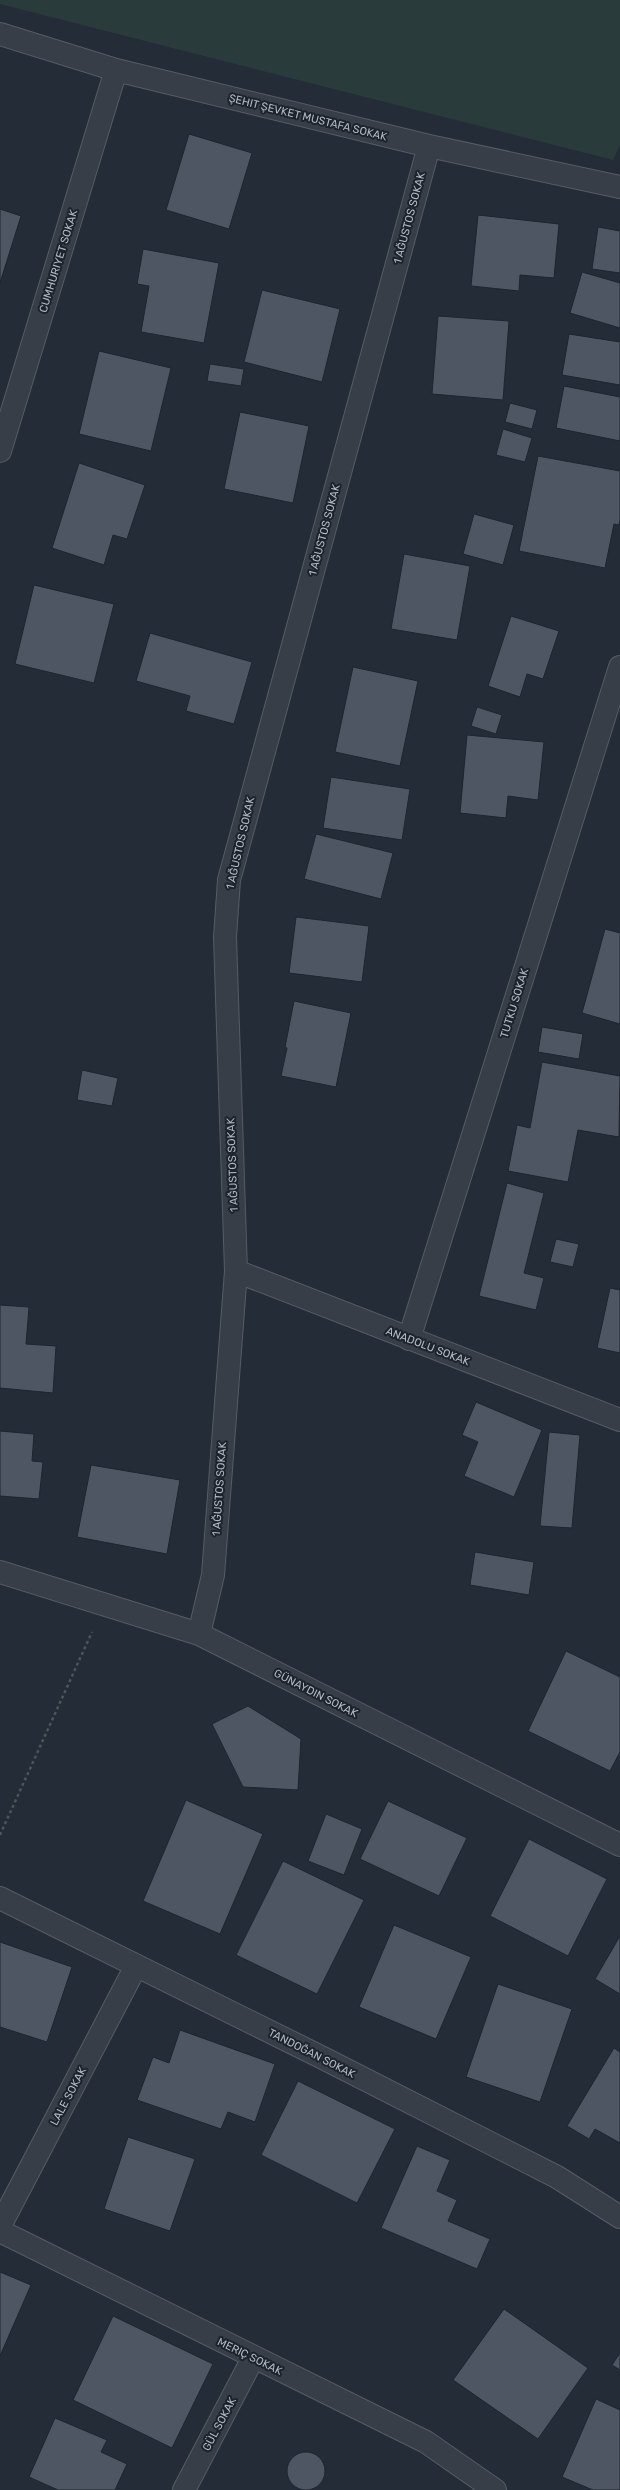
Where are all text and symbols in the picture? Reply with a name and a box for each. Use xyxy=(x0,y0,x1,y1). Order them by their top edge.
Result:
street label: ŞEHIT ŞEVKET MUSTAFA SOKAK xyxy=(227,92,389,144)
street label: 1 AĞUSTOS SOKAK xyxy=(391,171,428,265)
street label: CUMHURIYET SOKAK xyxy=(37,208,80,314)
street label: 1 AĞUSTOS SOKAK xyxy=(306,483,343,577)
street label: 1 AĞUSTOS SOKAK xyxy=(224,795,258,891)
street label: TUTKU SOKAK xyxy=(498,966,531,1040)
street label: 1 AĞUSTOS SOKAK xyxy=(224,1117,241,1212)
street label: ANADOLU SOKAK xyxy=(384,1325,472,1369)
street label: 1 AĞUSTOS SOKAK xyxy=(210,1441,229,1537)
street label: GÜNAYDIN SOKAK xyxy=(272,1667,360,1720)
street label: TANDOĞAN SOKAK xyxy=(266,2026,358,2081)
street label: LALE SOKAK xyxy=(48,2065,89,2128)
street label: MERIÇ SOKAK xyxy=(215,2335,285,2378)
street label: GÜL SOKAK xyxy=(200,2395,239,2453)

